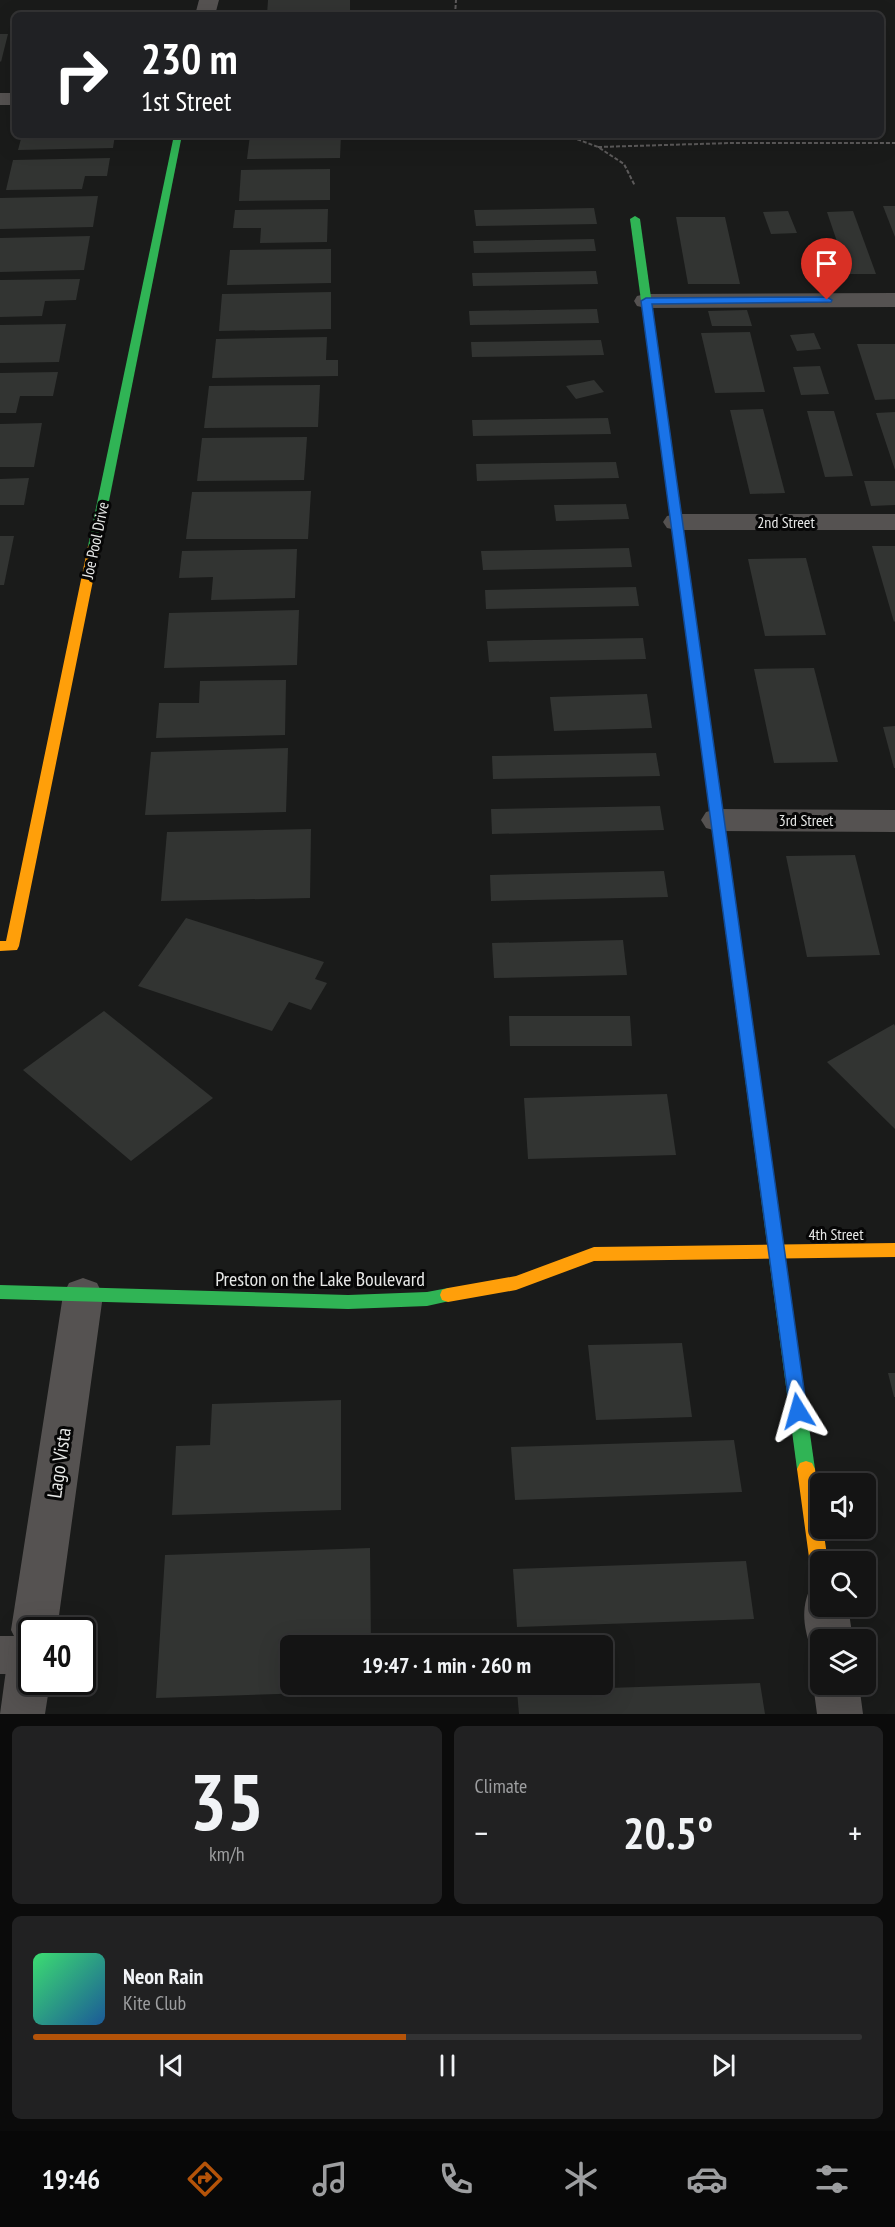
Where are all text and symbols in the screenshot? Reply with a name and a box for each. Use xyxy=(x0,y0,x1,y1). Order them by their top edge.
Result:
text: 230 m xyxy=(141,31,238,86)
icon: right xyxy=(42,36,120,114)
text: 1st Street xyxy=(141,84,231,118)
pin xyxy=(801,238,852,300)
icon: arrive xyxy=(810,247,843,280)
street label: Joe Pool Drive xyxy=(77,500,113,581)
street label: 2nd Street xyxy=(757,512,815,532)
street label: 3rd Street xyxy=(778,810,834,830)
street label: 4th Street xyxy=(808,1224,864,1244)
street label: Preston on the Lake Boulevard xyxy=(215,1266,425,1292)
position arrow xyxy=(766,1379,830,1443)
street label: Lago Vista xyxy=(41,1426,77,1500)
map controls xyxy=(810,1473,876,1695)
button: sound xyxy=(810,1473,876,1539)
button: search xyxy=(810,1551,876,1617)
speed limit sign: 40 xyxy=(18,1617,96,1695)
button: layers xyxy=(810,1629,876,1695)
text: 19:47 · 1 min · 260 m xyxy=(362,1651,531,1679)
text: 35 xyxy=(189,1751,264,1852)
text: Climate xyxy=(475,1773,527,1799)
text: 20.5° xyxy=(623,1803,713,1861)
text: − xyxy=(475,1811,488,1854)
text: + xyxy=(848,1811,862,1854)
text: km/h xyxy=(209,1841,244,1867)
text: Neon Rain xyxy=(123,1962,203,1990)
text: Kite Club xyxy=(123,1990,186,2016)
icon: previous xyxy=(155,2049,188,2082)
icon: pause xyxy=(431,2049,464,2082)
icon: next xyxy=(707,2049,740,2082)
icon: directions xyxy=(184,2158,226,2200)
icon: music xyxy=(309,2158,351,2200)
icon: phone xyxy=(435,2158,477,2200)
icon: climate xyxy=(560,2158,602,2200)
icon: car xyxy=(686,2158,728,2200)
icon: filters xyxy=(811,2158,853,2200)
text: 19:46 xyxy=(42,2162,100,2196)

